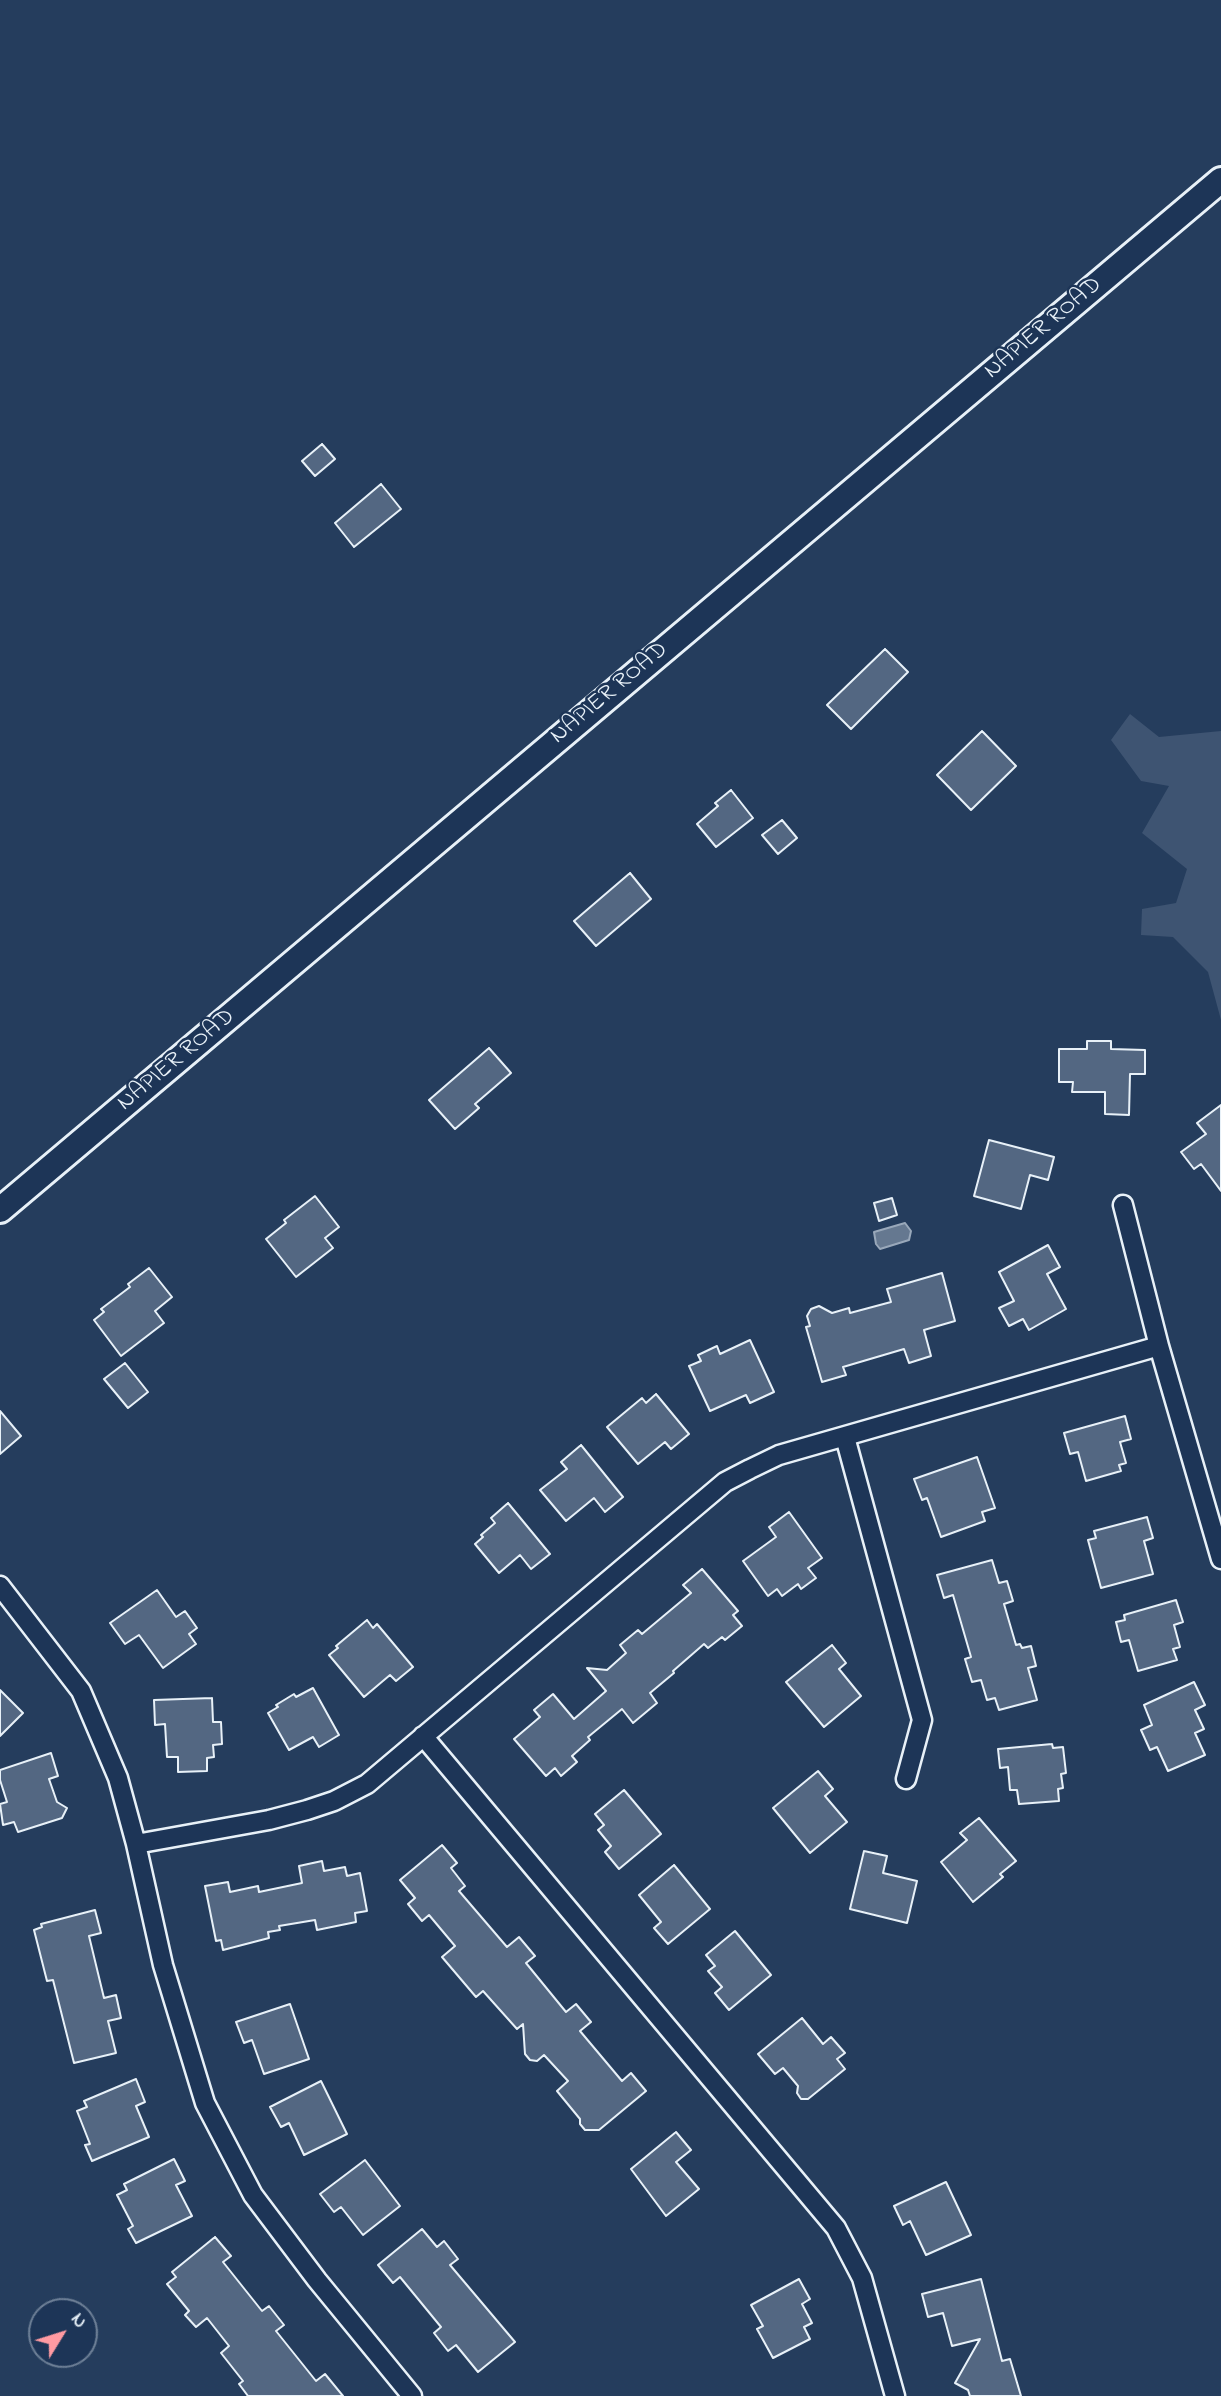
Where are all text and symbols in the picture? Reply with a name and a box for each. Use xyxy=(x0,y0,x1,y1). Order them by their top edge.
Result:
street label: NAPIER ROAD xyxy=(979,272,1109,386)
street label: NAPIER ROAD xyxy=(545,637,675,751)
street label: NAPIER ROAD xyxy=(112,1004,242,1118)
north arrow xyxy=(28,2298,98,2368)
text: N xyxy=(64,2308,93,2334)

